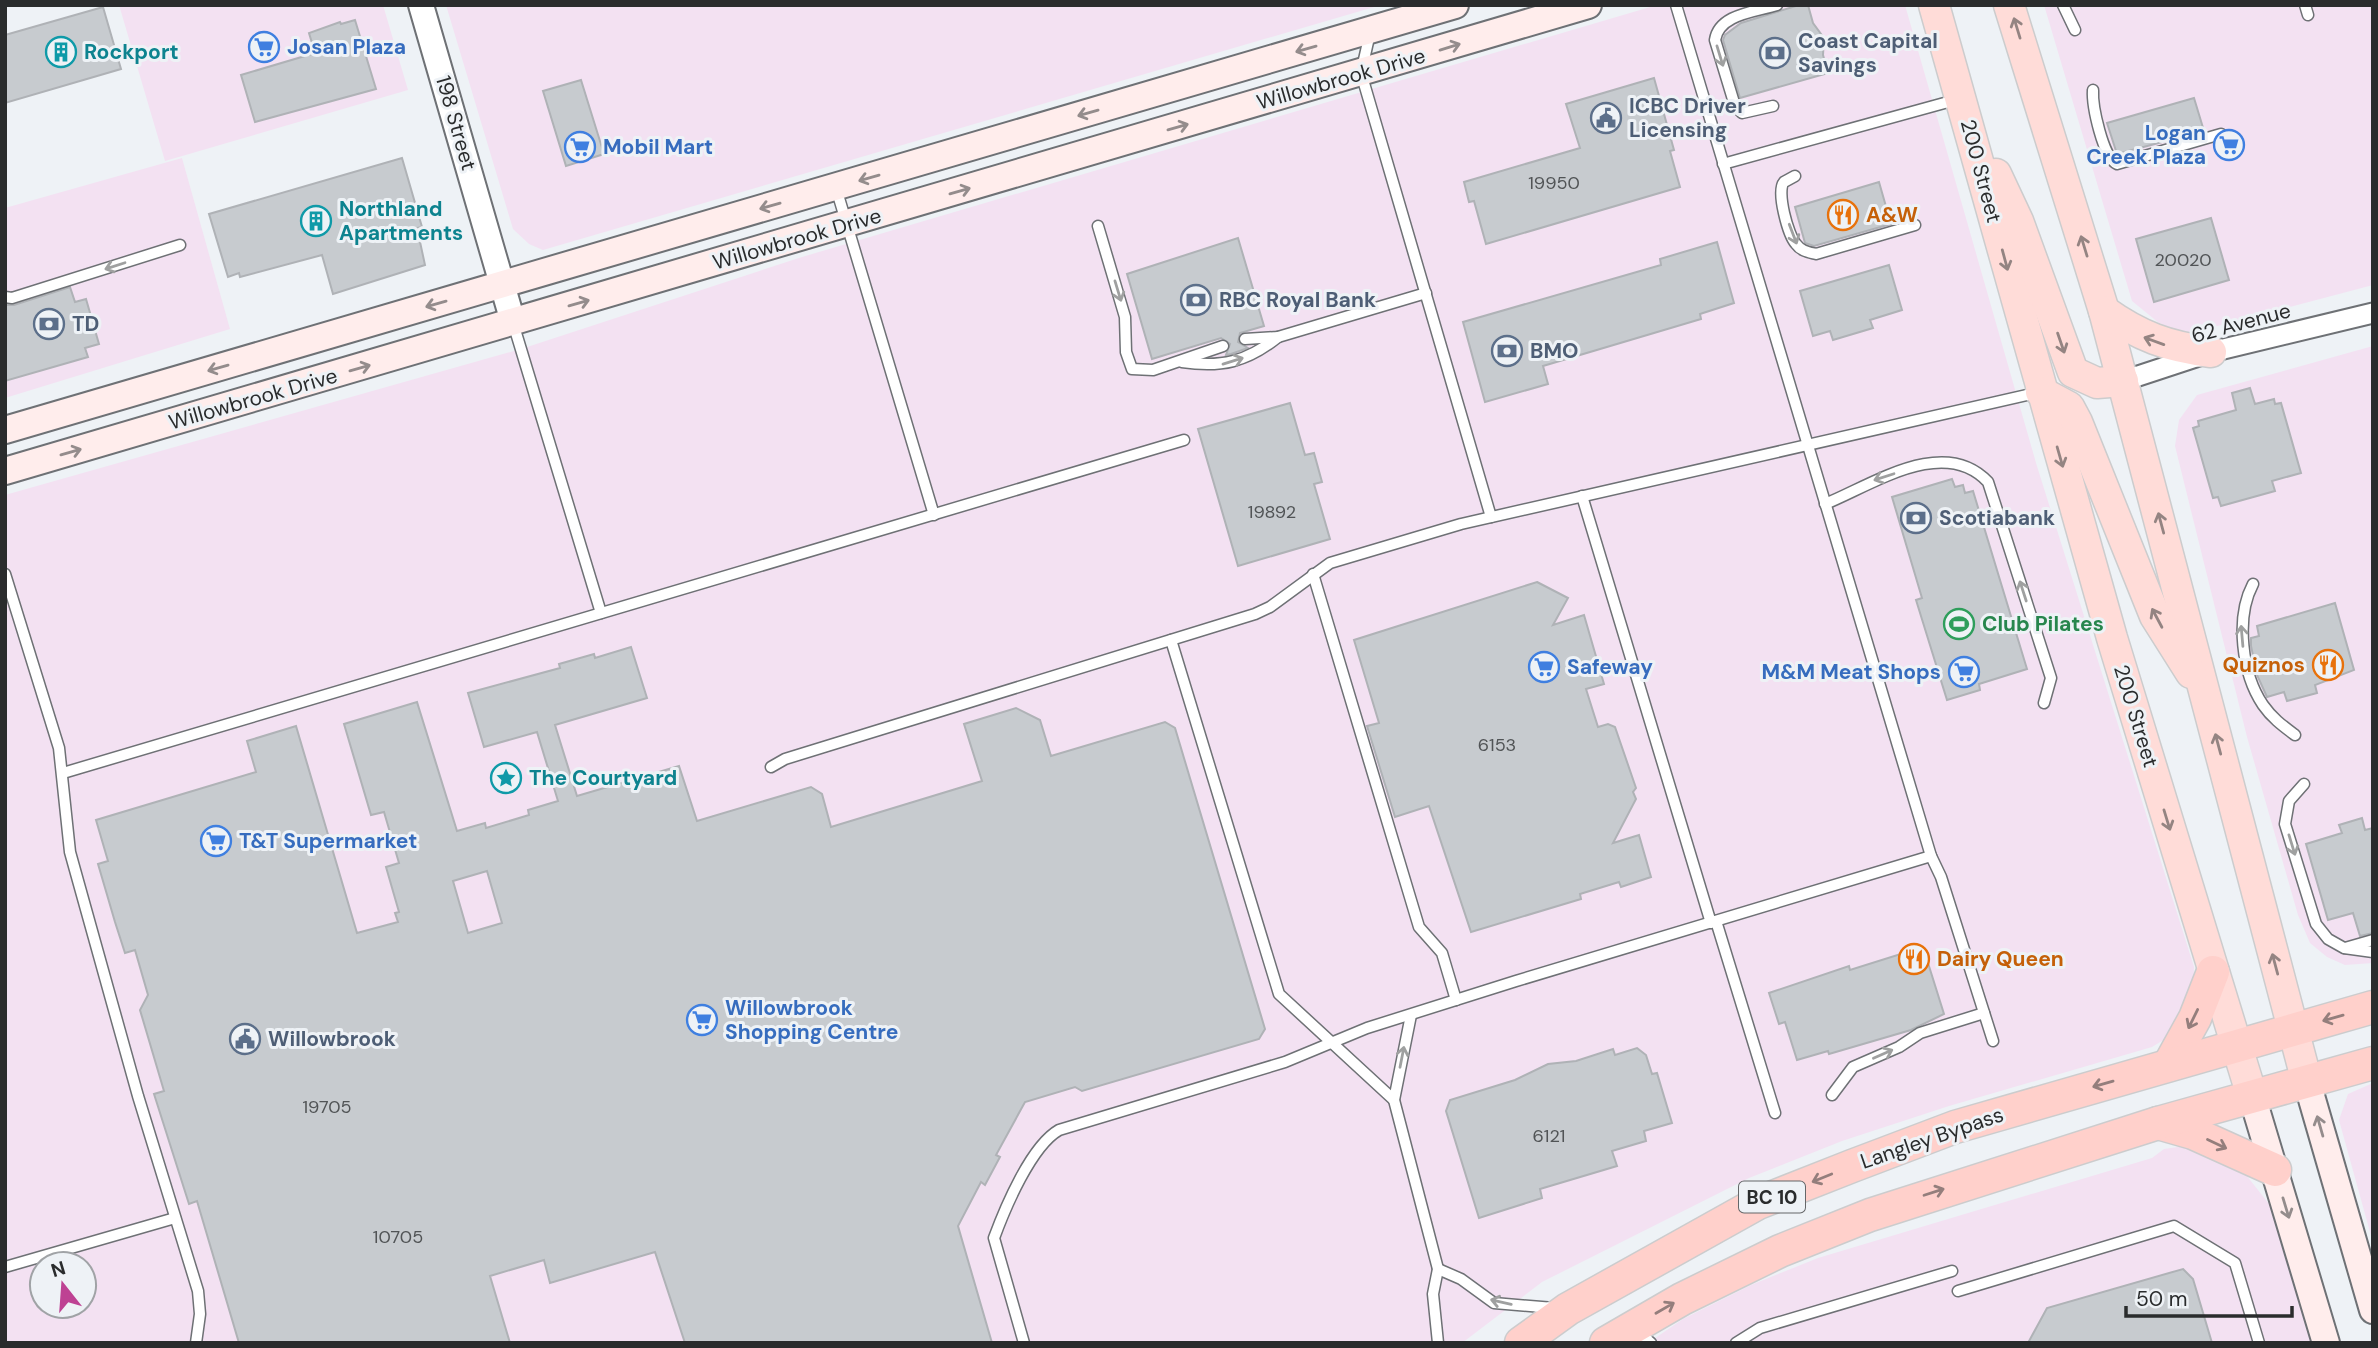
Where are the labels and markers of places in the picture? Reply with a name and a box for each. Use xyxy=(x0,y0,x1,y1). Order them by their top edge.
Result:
place label: Coast Capital Savings xyxy=(1798,27,1938,79)
supermarket icon: Josan Plaza xyxy=(247,30,281,64)
place label: Josan Plaza xyxy=(287,33,406,61)
building icon: Rockport xyxy=(44,35,78,69)
bank icon: Coast Capital Savings xyxy=(1758,36,1792,70)
place label: Rockport xyxy=(84,38,179,66)
place label: ICBC Driver Licensing xyxy=(1629,92,1746,144)
public building icon: ICBC Driver Licensing xyxy=(1589,101,1623,135)
place label: Logan Creek Plaza xyxy=(2086,119,2206,171)
supermarket icon: Logan Creek Plaza xyxy=(2212,128,2246,162)
supermarket icon: Mobil Mart xyxy=(563,130,597,164)
place label: Mobil Mart xyxy=(603,133,713,161)
place label: Northland Apartments xyxy=(339,195,463,247)
restaurant icon: A&W xyxy=(1826,198,1860,232)
place label: A&W xyxy=(1866,201,1918,229)
building icon: Northland Apartments xyxy=(299,204,333,238)
bank icon: RBC Royal Bank xyxy=(1179,283,1213,317)
place label: RBC Royal Bank xyxy=(1219,286,1376,314)
bank icon: TD xyxy=(32,307,66,341)
place label: TD xyxy=(72,310,99,338)
bank icon: BMO xyxy=(1490,334,1524,368)
place label: BMO xyxy=(1530,337,1578,365)
bank icon: Scotiabank xyxy=(1899,501,1933,535)
place label: Scotiabank xyxy=(1939,504,2055,532)
sports icon: Club Pilates xyxy=(1942,607,1976,641)
place label: Club Pilates xyxy=(1982,610,2104,638)
restaurant icon: Quiznos xyxy=(2311,648,2345,682)
supermarket icon: Safeway xyxy=(1527,650,1561,684)
place label: Quiznos xyxy=(2223,651,2305,679)
place label: Safeway xyxy=(1567,653,1653,681)
supermarket icon: M&M Meat Shops xyxy=(1947,655,1981,689)
place label: M&M Meat Shops xyxy=(1762,658,1941,686)
place icon: The Courtyard xyxy=(489,761,523,795)
place label: The Courtyard xyxy=(529,764,677,792)
supermarket icon: T&T Supermarket xyxy=(199,824,233,858)
place label: T&T Supermarket xyxy=(239,827,417,855)
restaurant icon: Dairy Queen xyxy=(1897,942,1931,976)
place label: Dairy Queen xyxy=(1937,945,2064,973)
place label: Willowbrook Shopping Centre xyxy=(725,994,898,1046)
supermarket icon: Willowbrook Shopping Centre xyxy=(685,1003,719,1037)
public building icon: Willowbrook xyxy=(228,1022,262,1056)
place label: Willowbrook xyxy=(268,1025,396,1053)

